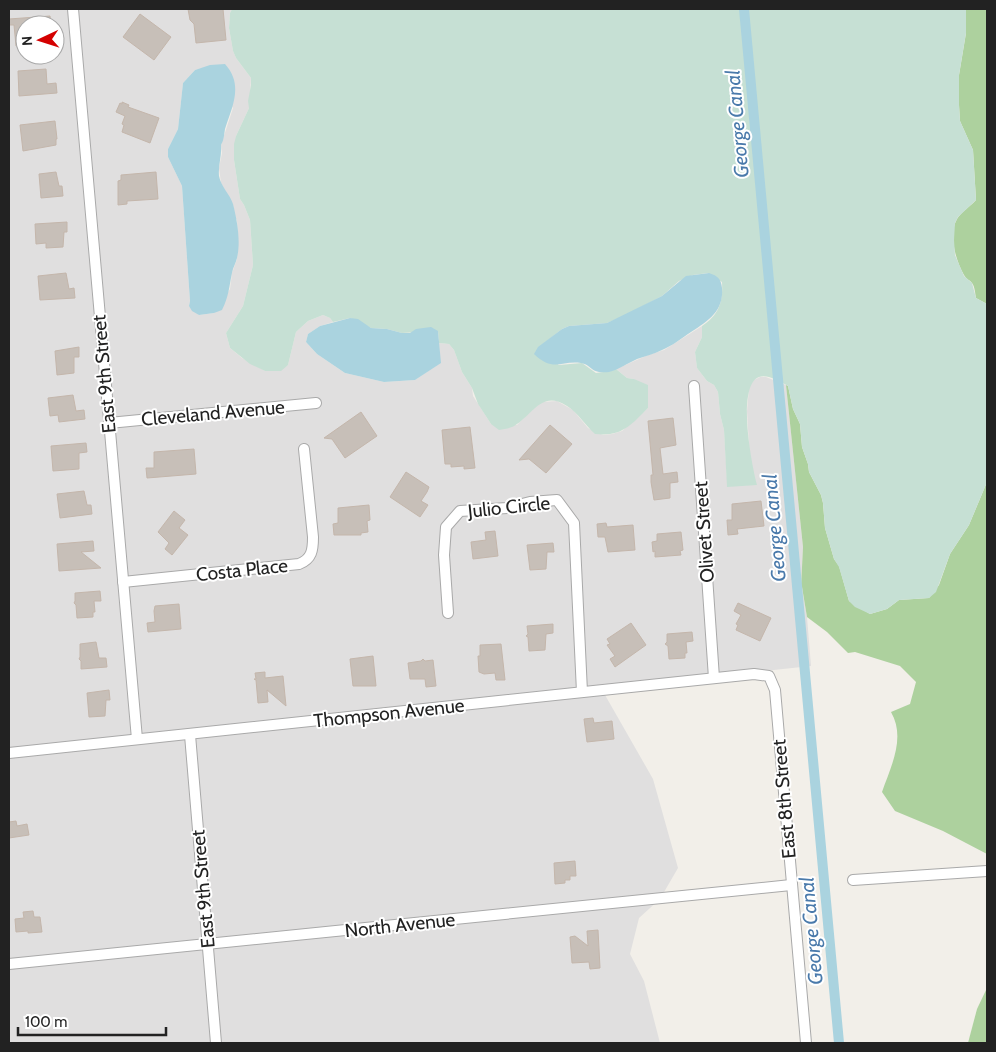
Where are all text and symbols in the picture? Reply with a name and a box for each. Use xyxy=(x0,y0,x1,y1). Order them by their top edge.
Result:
north arrow xyxy=(15,15,65,65)
text: N xyxy=(18,35,36,46)
water label: George Canal xyxy=(720,69,754,179)
street label: East 9th Street xyxy=(87,313,121,434)
street label: Cleveland Avenue xyxy=(140,395,286,431)
water label: George Canal xyxy=(757,473,791,583)
street label: Olivet Street xyxy=(689,480,719,583)
street label: Julio Circle xyxy=(466,491,552,523)
street label: Costa Place xyxy=(195,554,289,586)
street label: Thompson Avenue xyxy=(312,694,466,732)
street label: East 8th Street xyxy=(767,738,801,860)
street label: East 9th Street xyxy=(186,828,220,949)
water label: George Canal xyxy=(794,876,828,986)
street label: North Avenue xyxy=(344,908,457,942)
scale bar xyxy=(18,1004,165,1036)
text: 100 m xyxy=(25,1013,67,1031)

